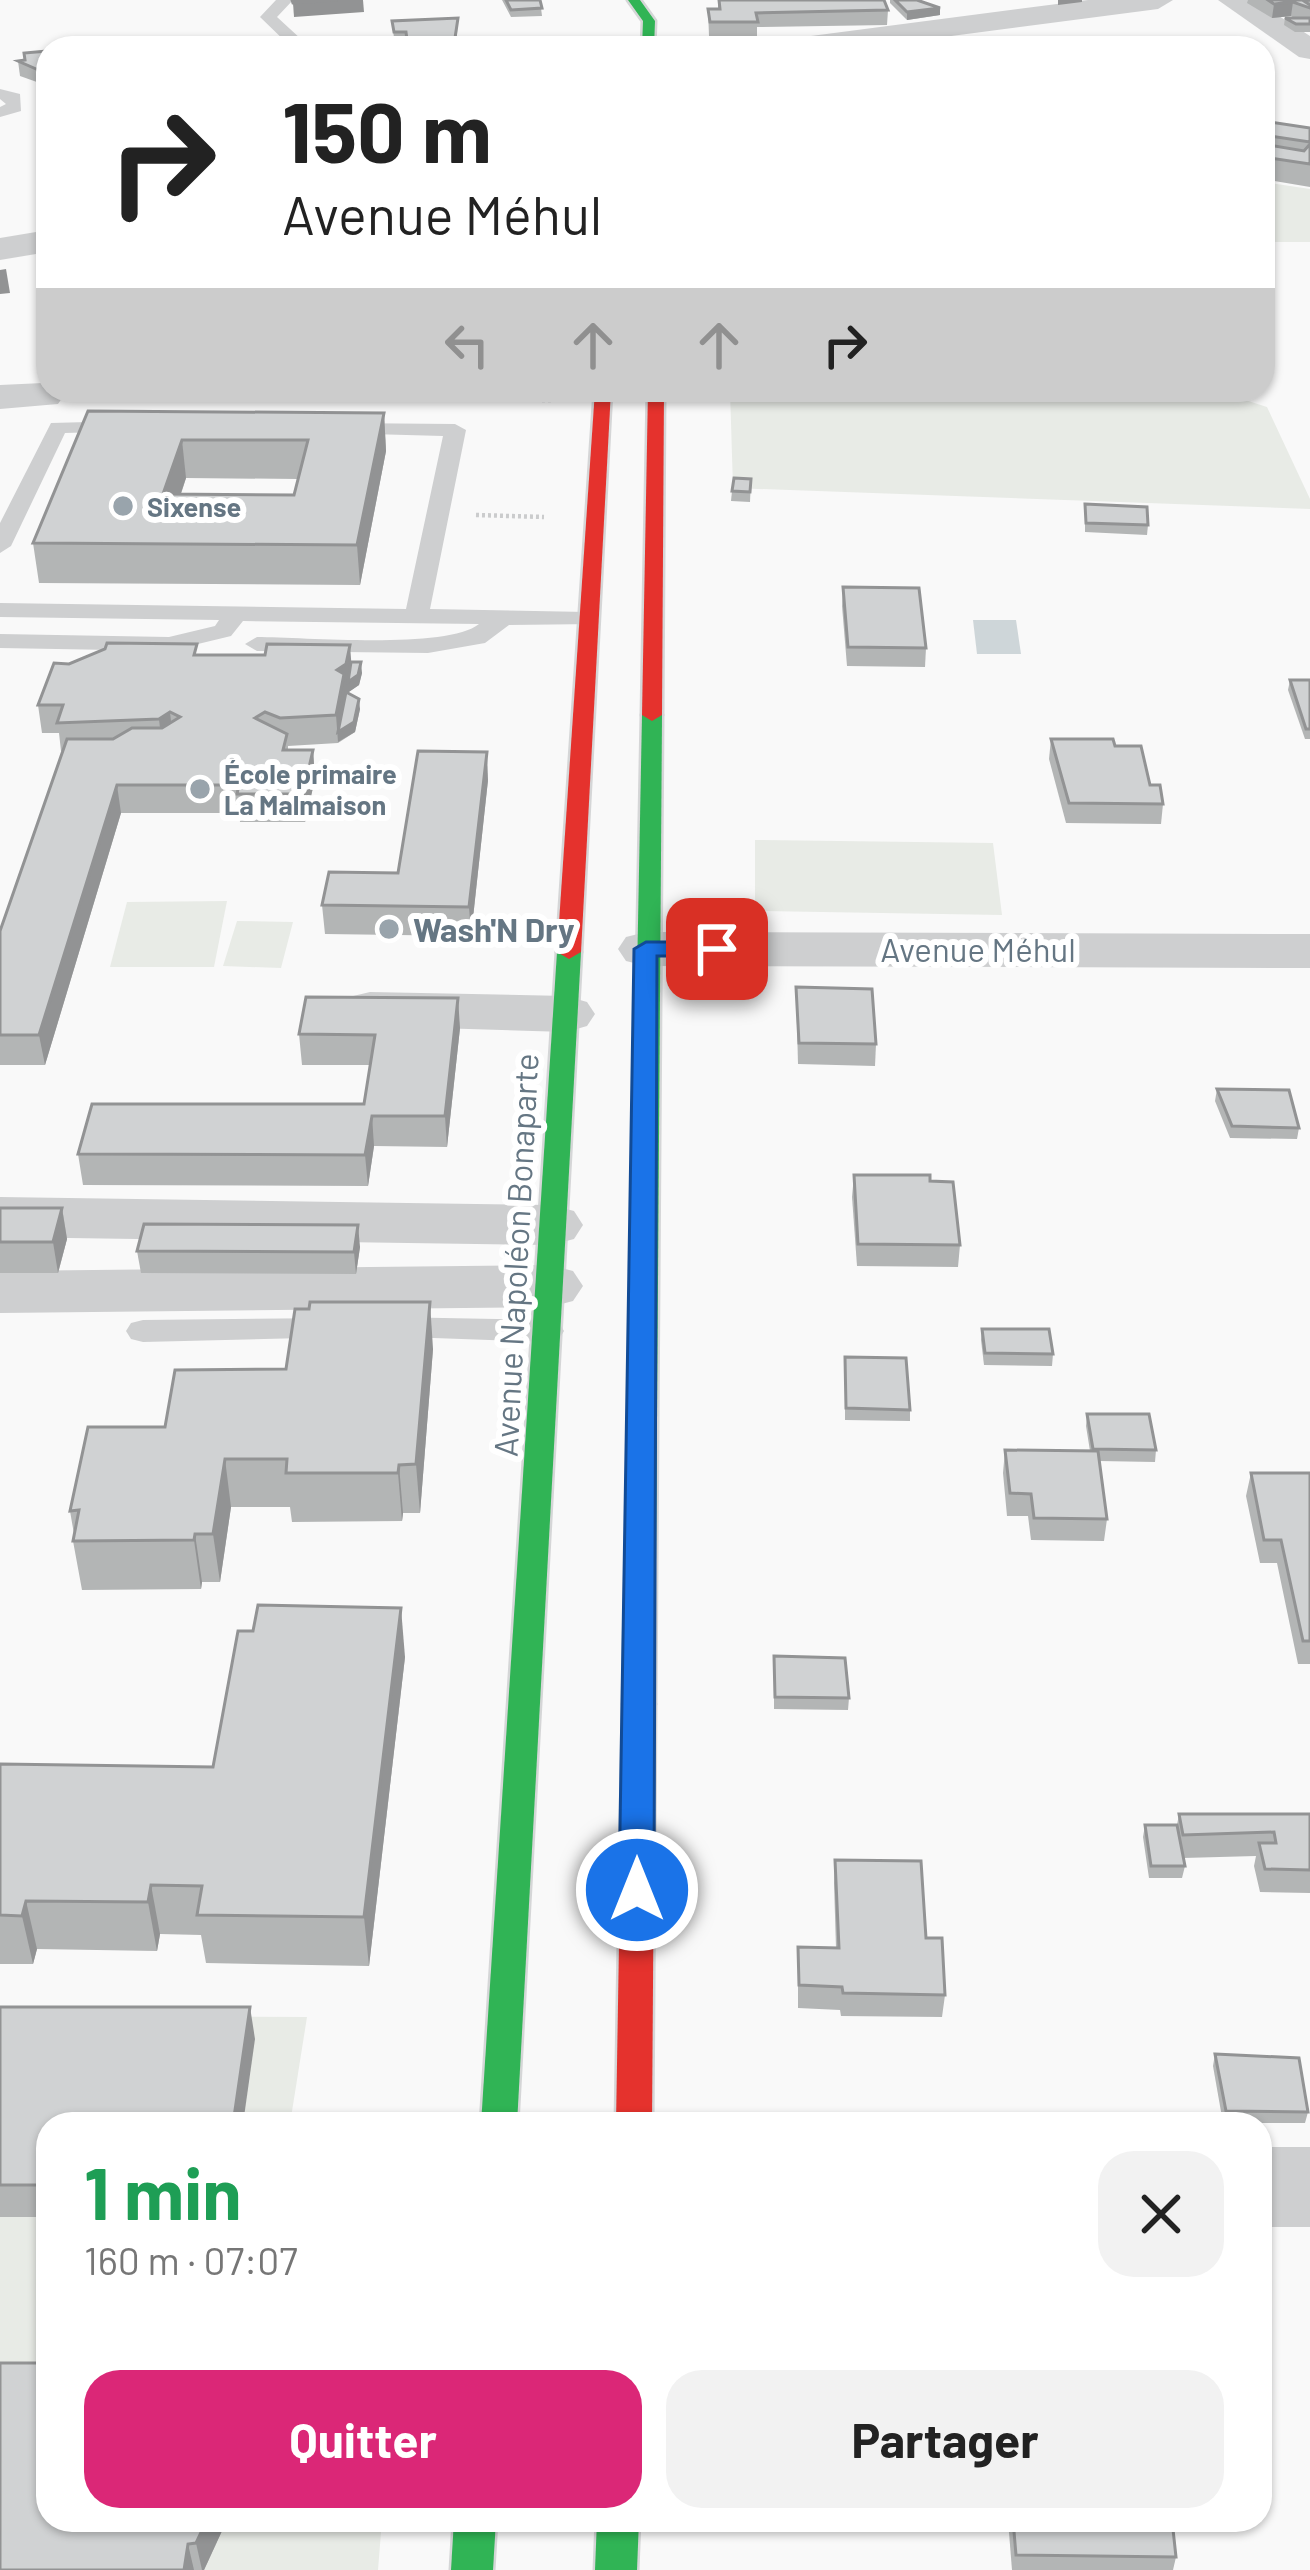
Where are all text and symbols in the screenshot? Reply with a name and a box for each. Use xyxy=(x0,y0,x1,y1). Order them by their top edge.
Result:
text: 150 m xyxy=(282,79,492,180)
icon: right xyxy=(84,84,240,240)
text: Avenue Méhul xyxy=(282,181,602,246)
icon: left xyxy=(434,312,500,378)
icon: ahead xyxy=(560,312,626,378)
icon: ahead xyxy=(686,312,752,378)
icon: right xyxy=(812,312,878,378)
place label: Sixense xyxy=(147,490,241,522)
marker: Sixense xyxy=(110,493,136,519)
place label: École primaire La Malmaison xyxy=(224,757,397,820)
marker: École primaire La Malmaison xyxy=(187,776,213,802)
pin xyxy=(666,898,768,1000)
place label: Wash'N Dry xyxy=(413,909,575,949)
marker: Wash'N Dry xyxy=(376,916,402,942)
icon: arrive xyxy=(684,916,750,982)
street label: Avenue Méhul xyxy=(880,929,1076,969)
street label: Avenue Napoléon Bonaparte xyxy=(484,1052,546,1458)
position arrow xyxy=(574,1827,700,1953)
text: 1 min xyxy=(84,2148,242,2234)
button: close xyxy=(1098,2151,1224,2277)
text: 160 m · 07:07 xyxy=(84,2236,298,2283)
button: Quitter xyxy=(84,2370,642,2508)
button: Partager xyxy=(666,2370,1224,2508)

